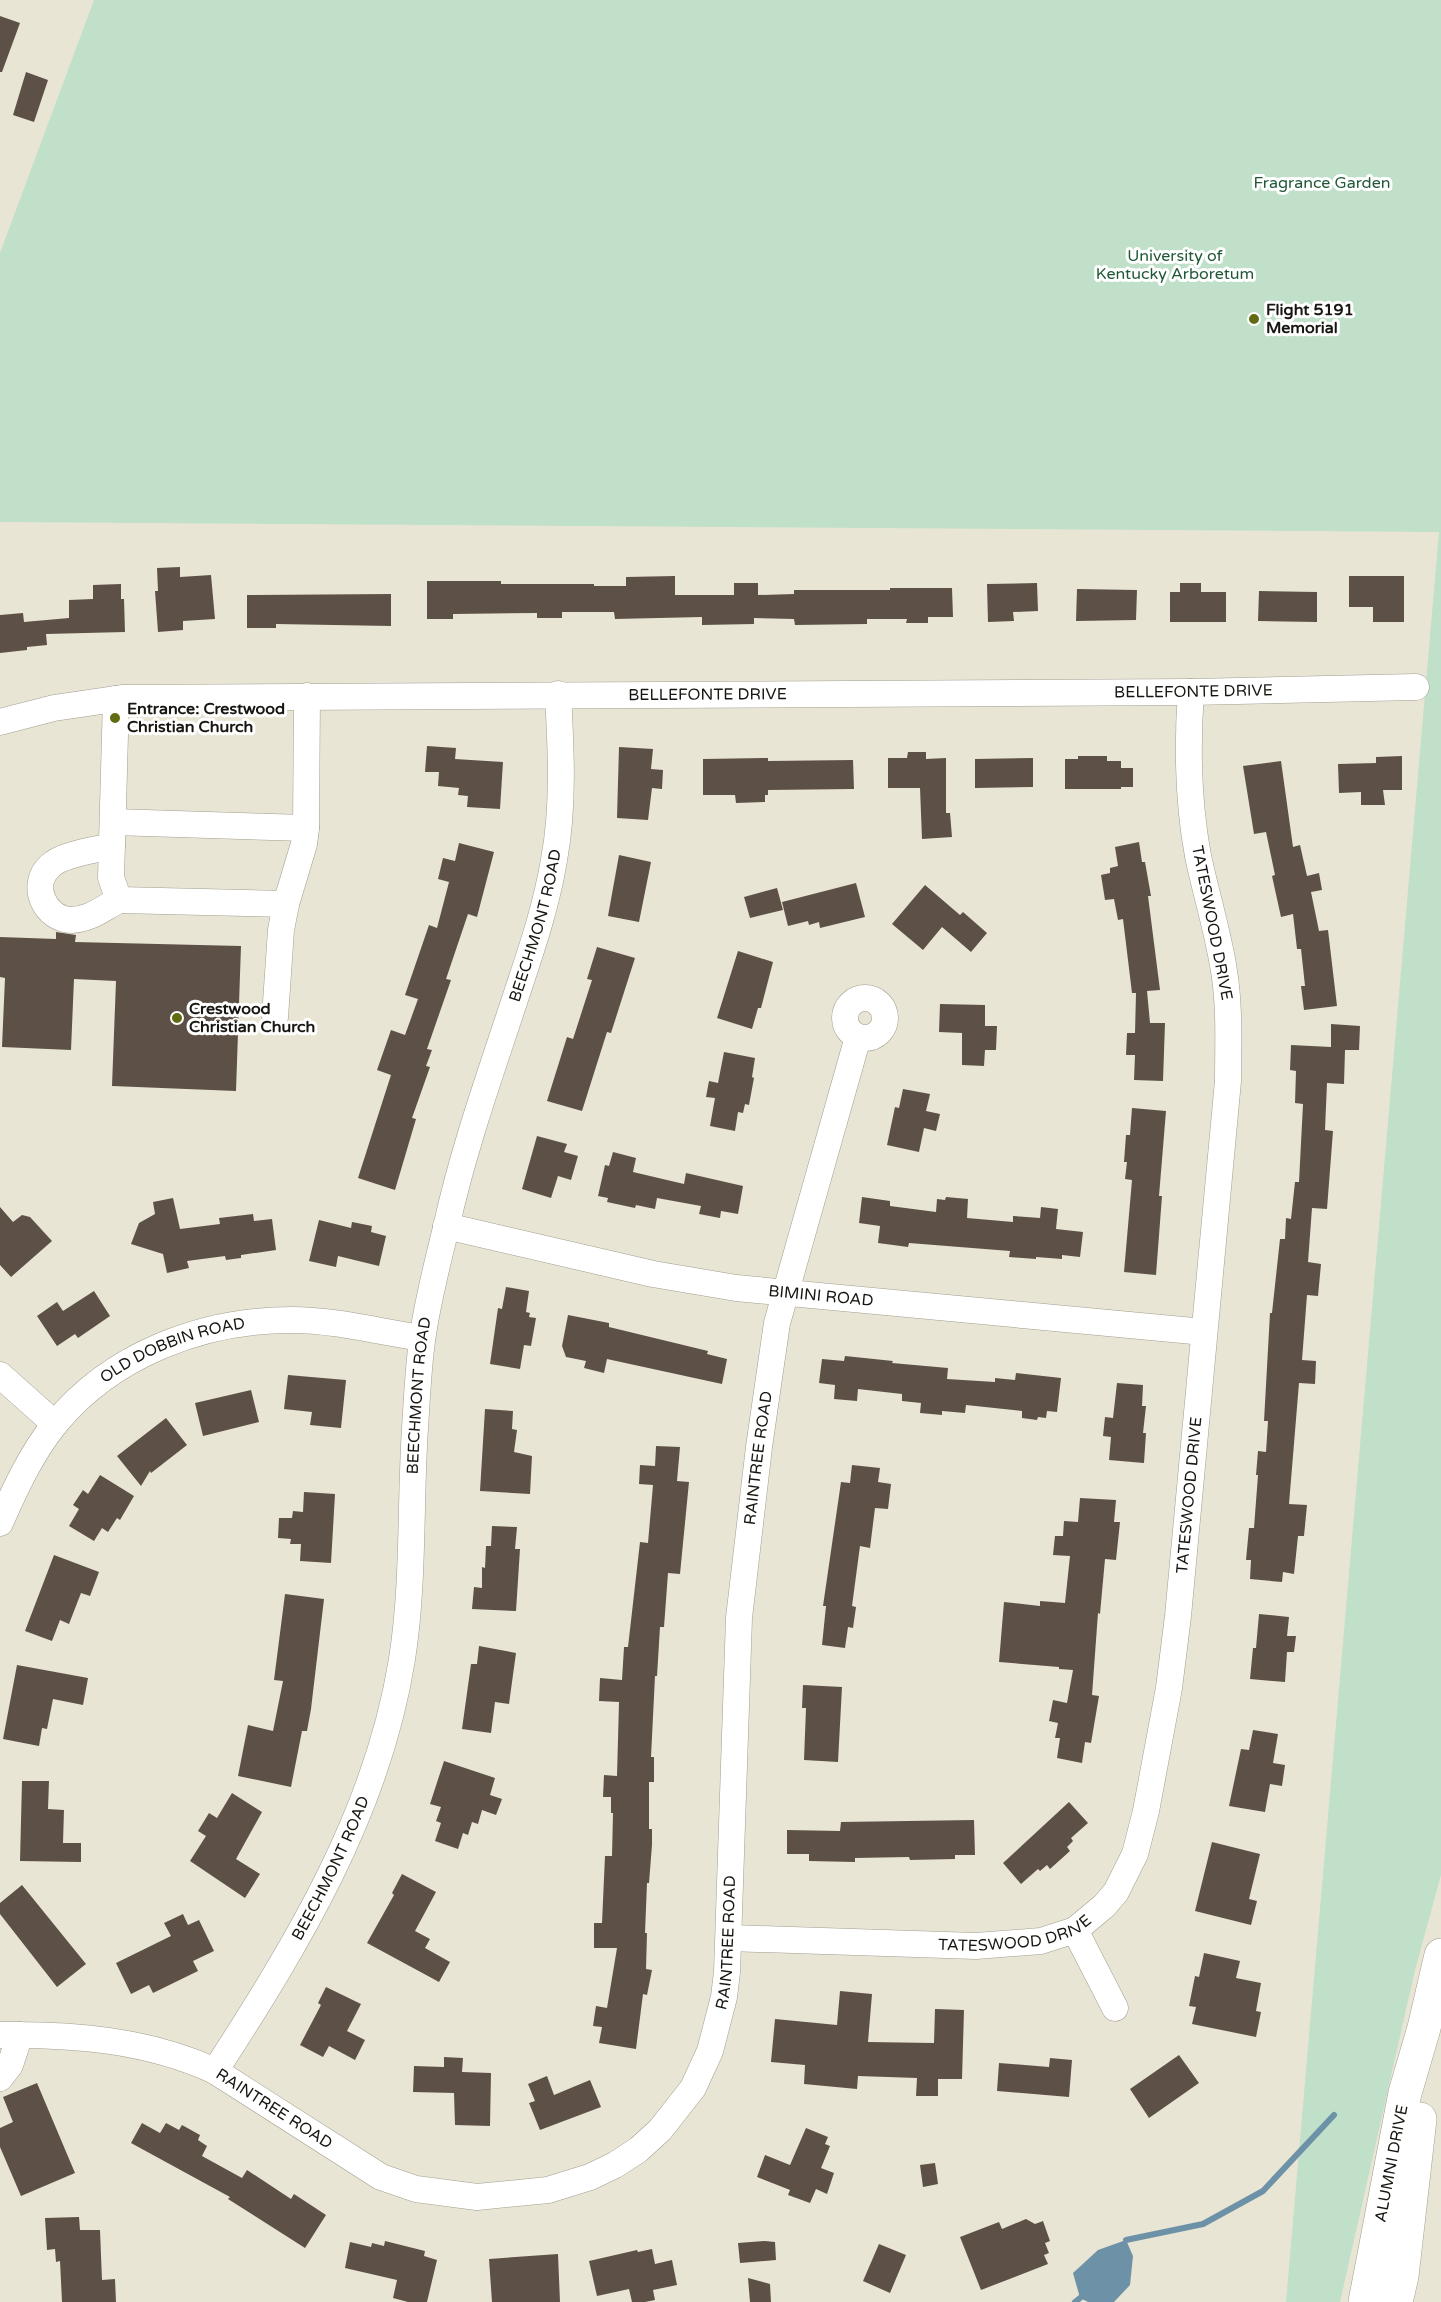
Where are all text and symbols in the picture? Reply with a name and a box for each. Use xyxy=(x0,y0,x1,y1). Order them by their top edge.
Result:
park label: Fragrance Garden xyxy=(1254,173,1390,193)
park label: University of Kentucky Arboretum xyxy=(1096,246,1254,284)
place label: Flight 5191 Memorial xyxy=(1266,300,1354,338)
marker: Flight 5191 Memorial xyxy=(1247,312,1261,326)
street label: BELLEFONTE DRIVE xyxy=(1114,680,1273,702)
street label: BELLEFONTE DRIVE xyxy=(628,684,787,705)
place label: Entrance: Crestwood Christian Church xyxy=(127,699,285,737)
marker: Entrance: Crestwood Christian Church xyxy=(108,711,122,725)
street label: TATESWOOD DRIVE xyxy=(1187,844,1237,1002)
street label: BEECHMONT ROAD xyxy=(505,848,566,1005)
place label: Crestwood Christian Church xyxy=(189,999,315,1037)
marker: Crestwood Christian Church xyxy=(170,1011,184,1025)
street label: BIMINI ROAD xyxy=(768,1281,874,1311)
street label: OLD DOBBIN ROAD xyxy=(96,1313,246,1388)
street label: BEECHMONT ROAD xyxy=(403,1315,436,1475)
street label: RAINTREE ROAD xyxy=(740,1390,777,1526)
street label: TATESWOOD DRIVE xyxy=(1172,1416,1207,1574)
street label: BEECHMONT ROAD xyxy=(287,1793,374,1944)
street label: RAINTREE ROAD xyxy=(711,1875,740,2012)
street label: TATESWOOD DRIVE xyxy=(938,1910,1096,1956)
street label: RAINTREE ROAD xyxy=(212,2064,336,2153)
street label: ALUMNI DRIVE xyxy=(1370,2103,1413,2224)

